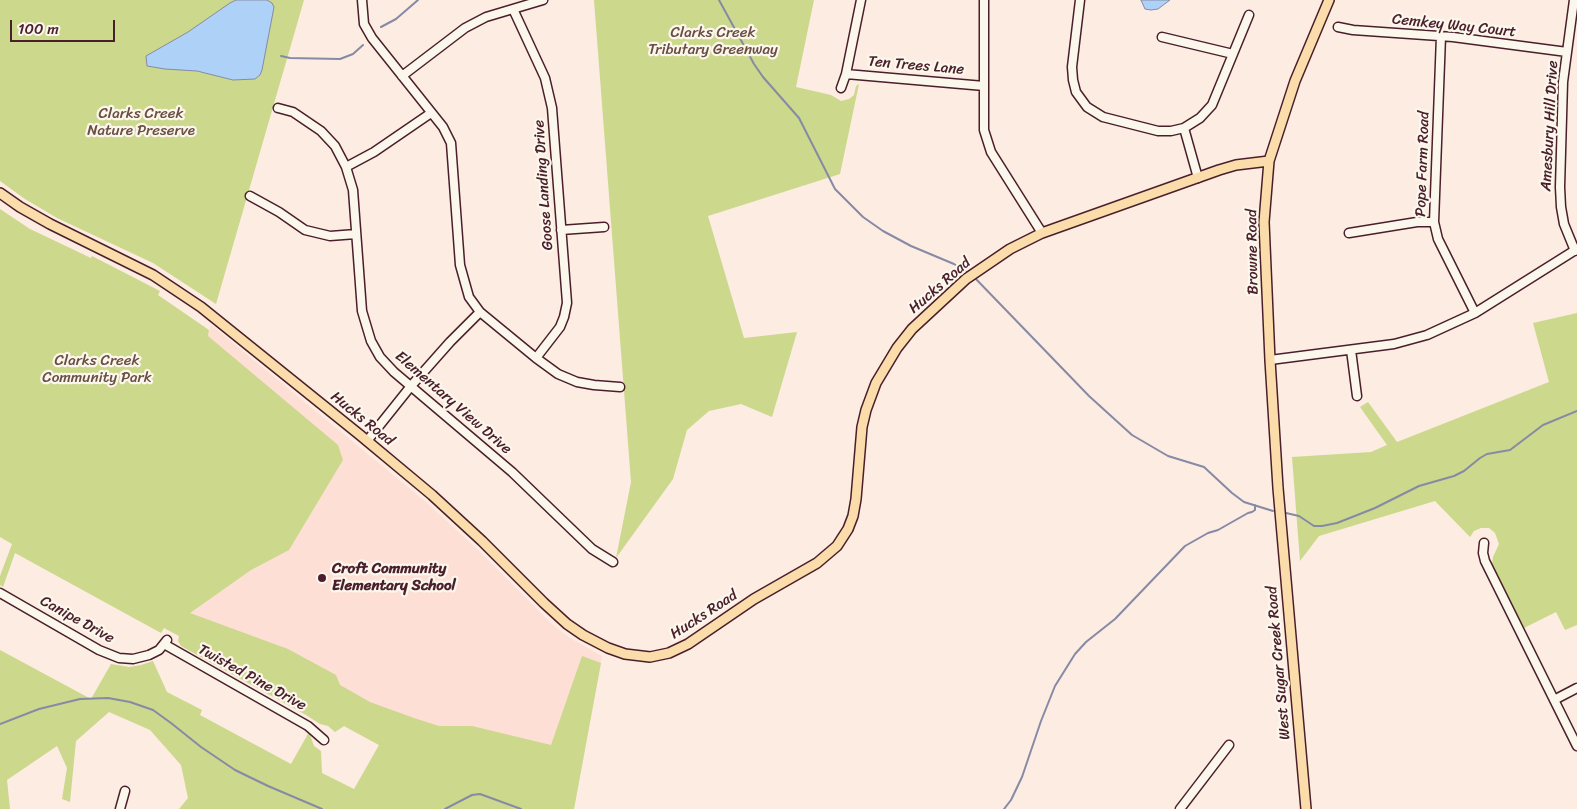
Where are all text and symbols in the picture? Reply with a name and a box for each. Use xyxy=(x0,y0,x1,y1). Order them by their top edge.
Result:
scale bar xyxy=(12,10,118,42)
street label: Cemkey Way Court xyxy=(1391,11,1517,41)
text: 100 m xyxy=(18,16,59,42)
park label: Clarks Creek Tributary Greenway xyxy=(648,24,778,59)
street label: Ten Trees Lane xyxy=(867,53,965,79)
street label: Amesbury Hill Drive xyxy=(1538,60,1562,192)
park label: Clarks Creek Nature Preserve xyxy=(87,105,195,140)
street label: Pope Farm Road xyxy=(1412,111,1434,217)
street label: Goose Landing Drive xyxy=(530,119,558,251)
street label: Browne Road xyxy=(1243,209,1263,295)
street label: Hucks Road xyxy=(905,254,975,318)
street label: Elementary View Drive xyxy=(391,348,515,458)
park label: Clarks Creek Community Park xyxy=(42,352,152,387)
street label: Hucks Road xyxy=(327,388,397,450)
place label: Croft Community Elementary School xyxy=(332,560,456,595)
marker: Croft Community Elementary School xyxy=(316,572,328,584)
street label: West Sugar Creek Road xyxy=(1263,585,1295,741)
street label: Hucks Road xyxy=(667,587,741,643)
street label: Canipe Drive xyxy=(37,592,117,648)
street label: Twisted Pine Drive xyxy=(195,641,309,715)

